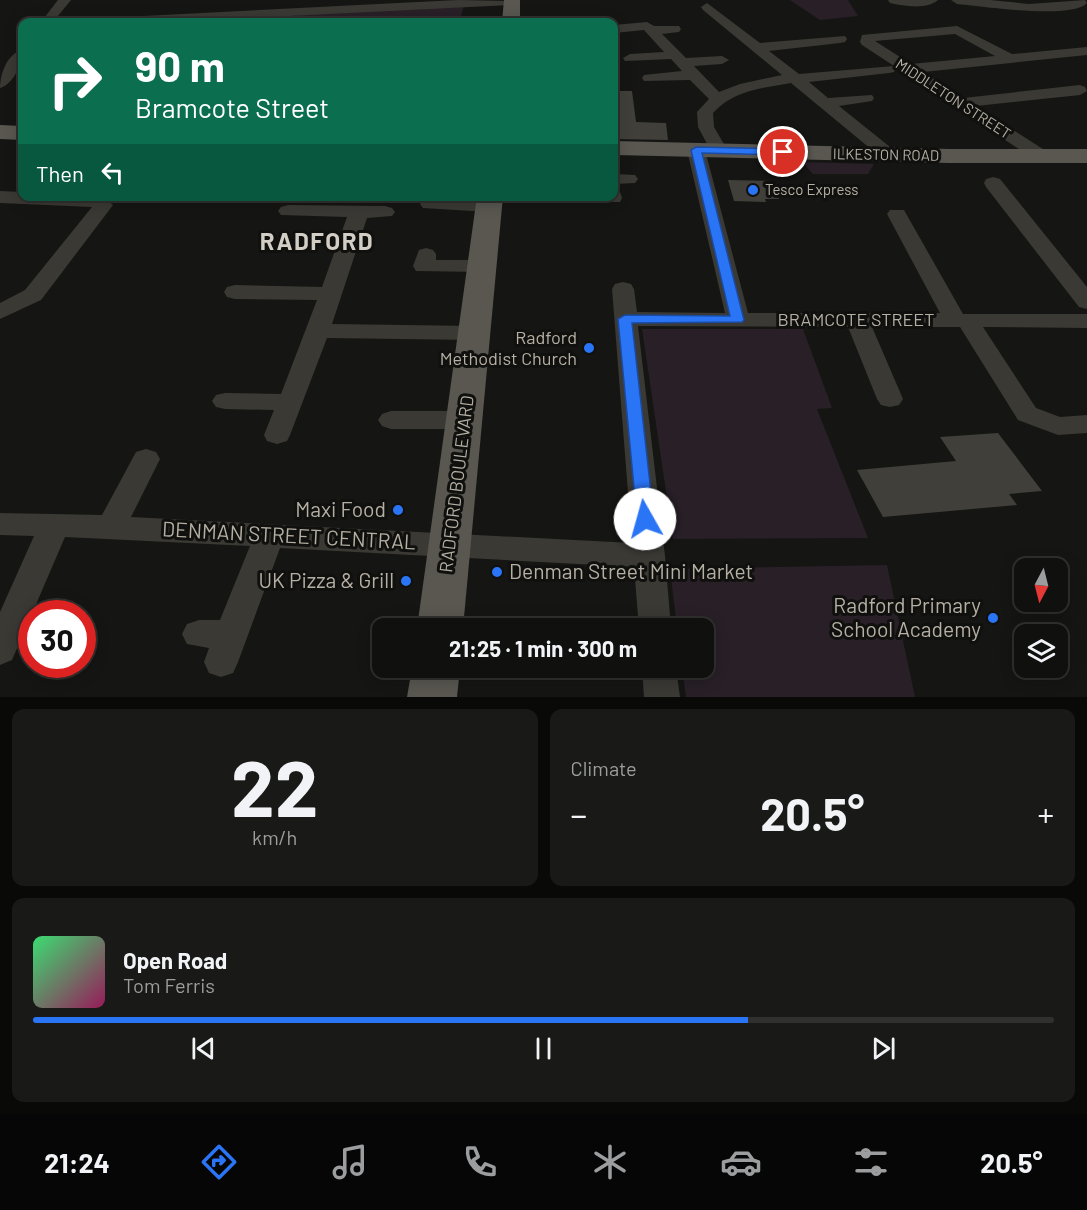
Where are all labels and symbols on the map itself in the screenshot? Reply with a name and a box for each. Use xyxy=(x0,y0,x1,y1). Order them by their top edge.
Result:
street label: MIDDLETON STREET xyxy=(892,54,1015,142)
pin xyxy=(757,126,808,177)
street label: ILKESTON ROAD xyxy=(833,144,939,164)
place label: Tesco Express xyxy=(765,180,858,198)
marker: Tesco Express xyxy=(746,183,760,197)
district label: RADFORD xyxy=(260,226,374,255)
street label: BRAMCOTE STREET xyxy=(778,308,934,330)
place label: Radford Methodist Church xyxy=(440,326,577,369)
marker: Radford Methodist Church xyxy=(582,341,596,355)
street label: RADFORD BOULEVARD xyxy=(434,394,478,574)
position arrow xyxy=(613,487,677,551)
place label: Maxi Food xyxy=(295,496,386,521)
marker: Maxi Food xyxy=(391,503,405,517)
street label: DENMAN STREET CENTRAL xyxy=(162,515,417,554)
place label: Denman Street Mini Market xyxy=(509,558,753,583)
north arrow xyxy=(1014,558,1068,612)
marker: Denman Street Mini Market xyxy=(490,565,504,579)
place label: UK Pizza & Grill xyxy=(258,567,394,592)
marker: UK Pizza & Grill xyxy=(399,574,413,588)
place label: Radford Primary School Academy xyxy=(831,592,981,641)
speed limit sign: 30 xyxy=(18,600,96,678)
marker: Radford Primary School Academy xyxy=(986,611,1000,625)

